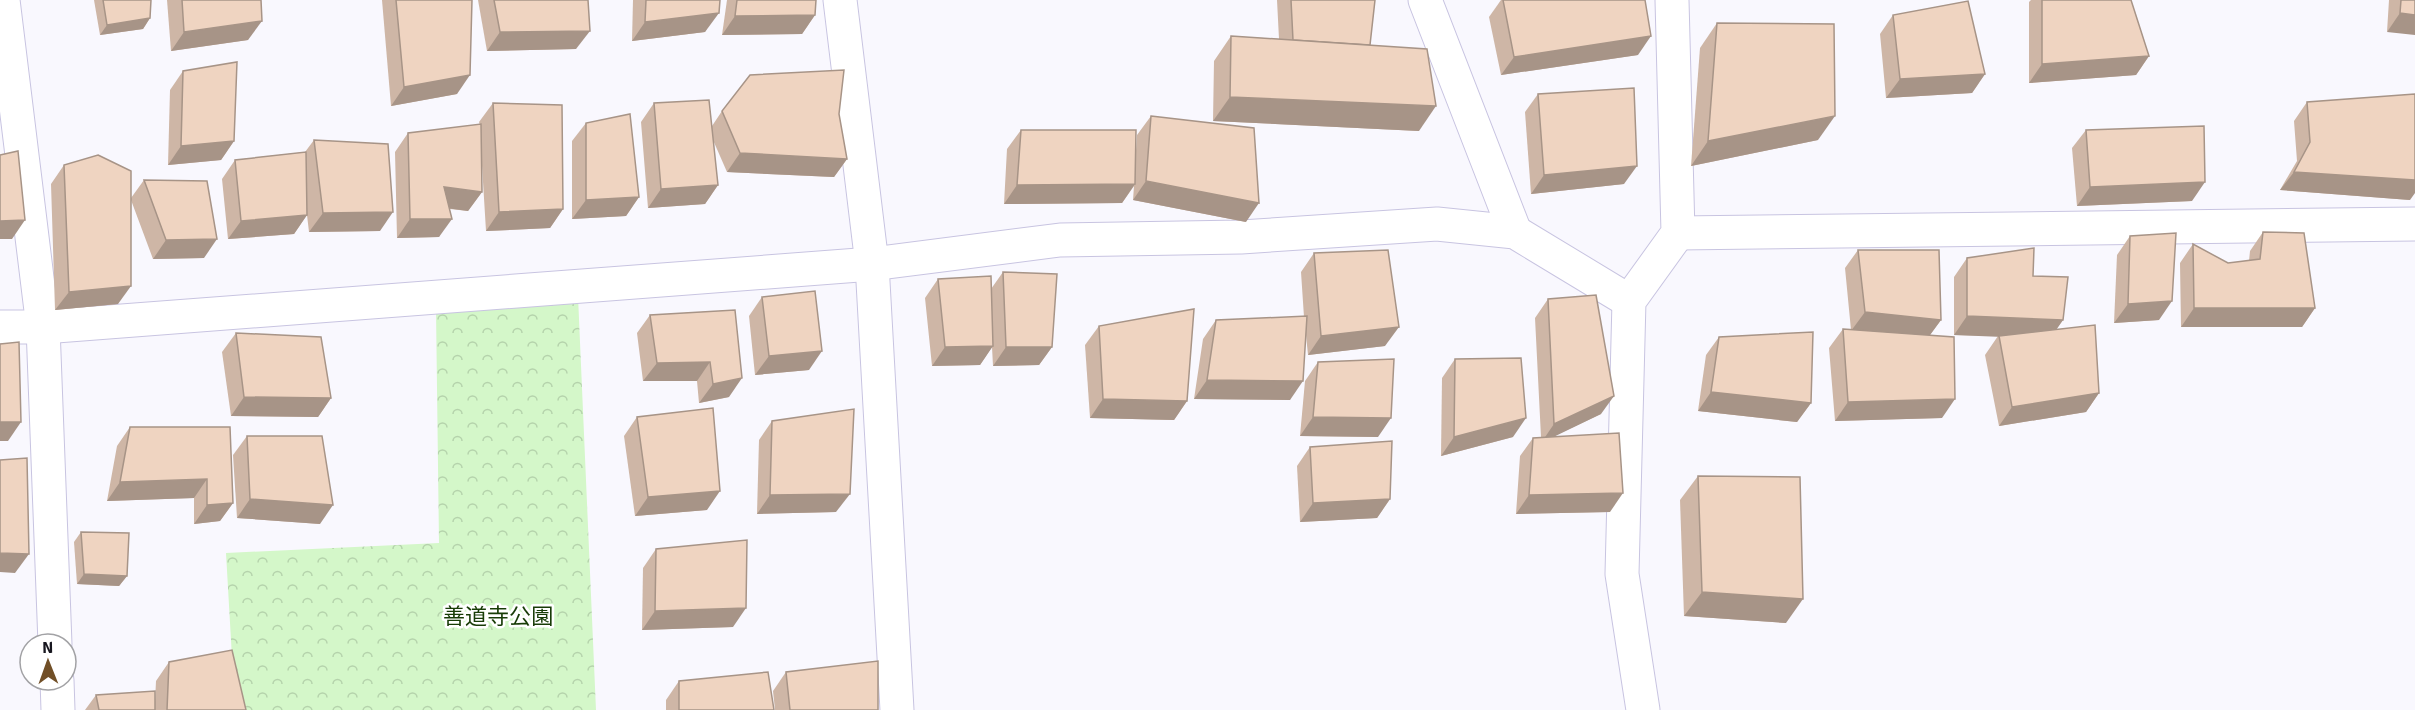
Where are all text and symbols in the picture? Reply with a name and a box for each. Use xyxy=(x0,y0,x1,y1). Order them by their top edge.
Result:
park label: 善道寺公園 xyxy=(443,603,553,630)
north arrow xyxy=(18,632,78,692)
text: N xyxy=(42,638,53,658)

